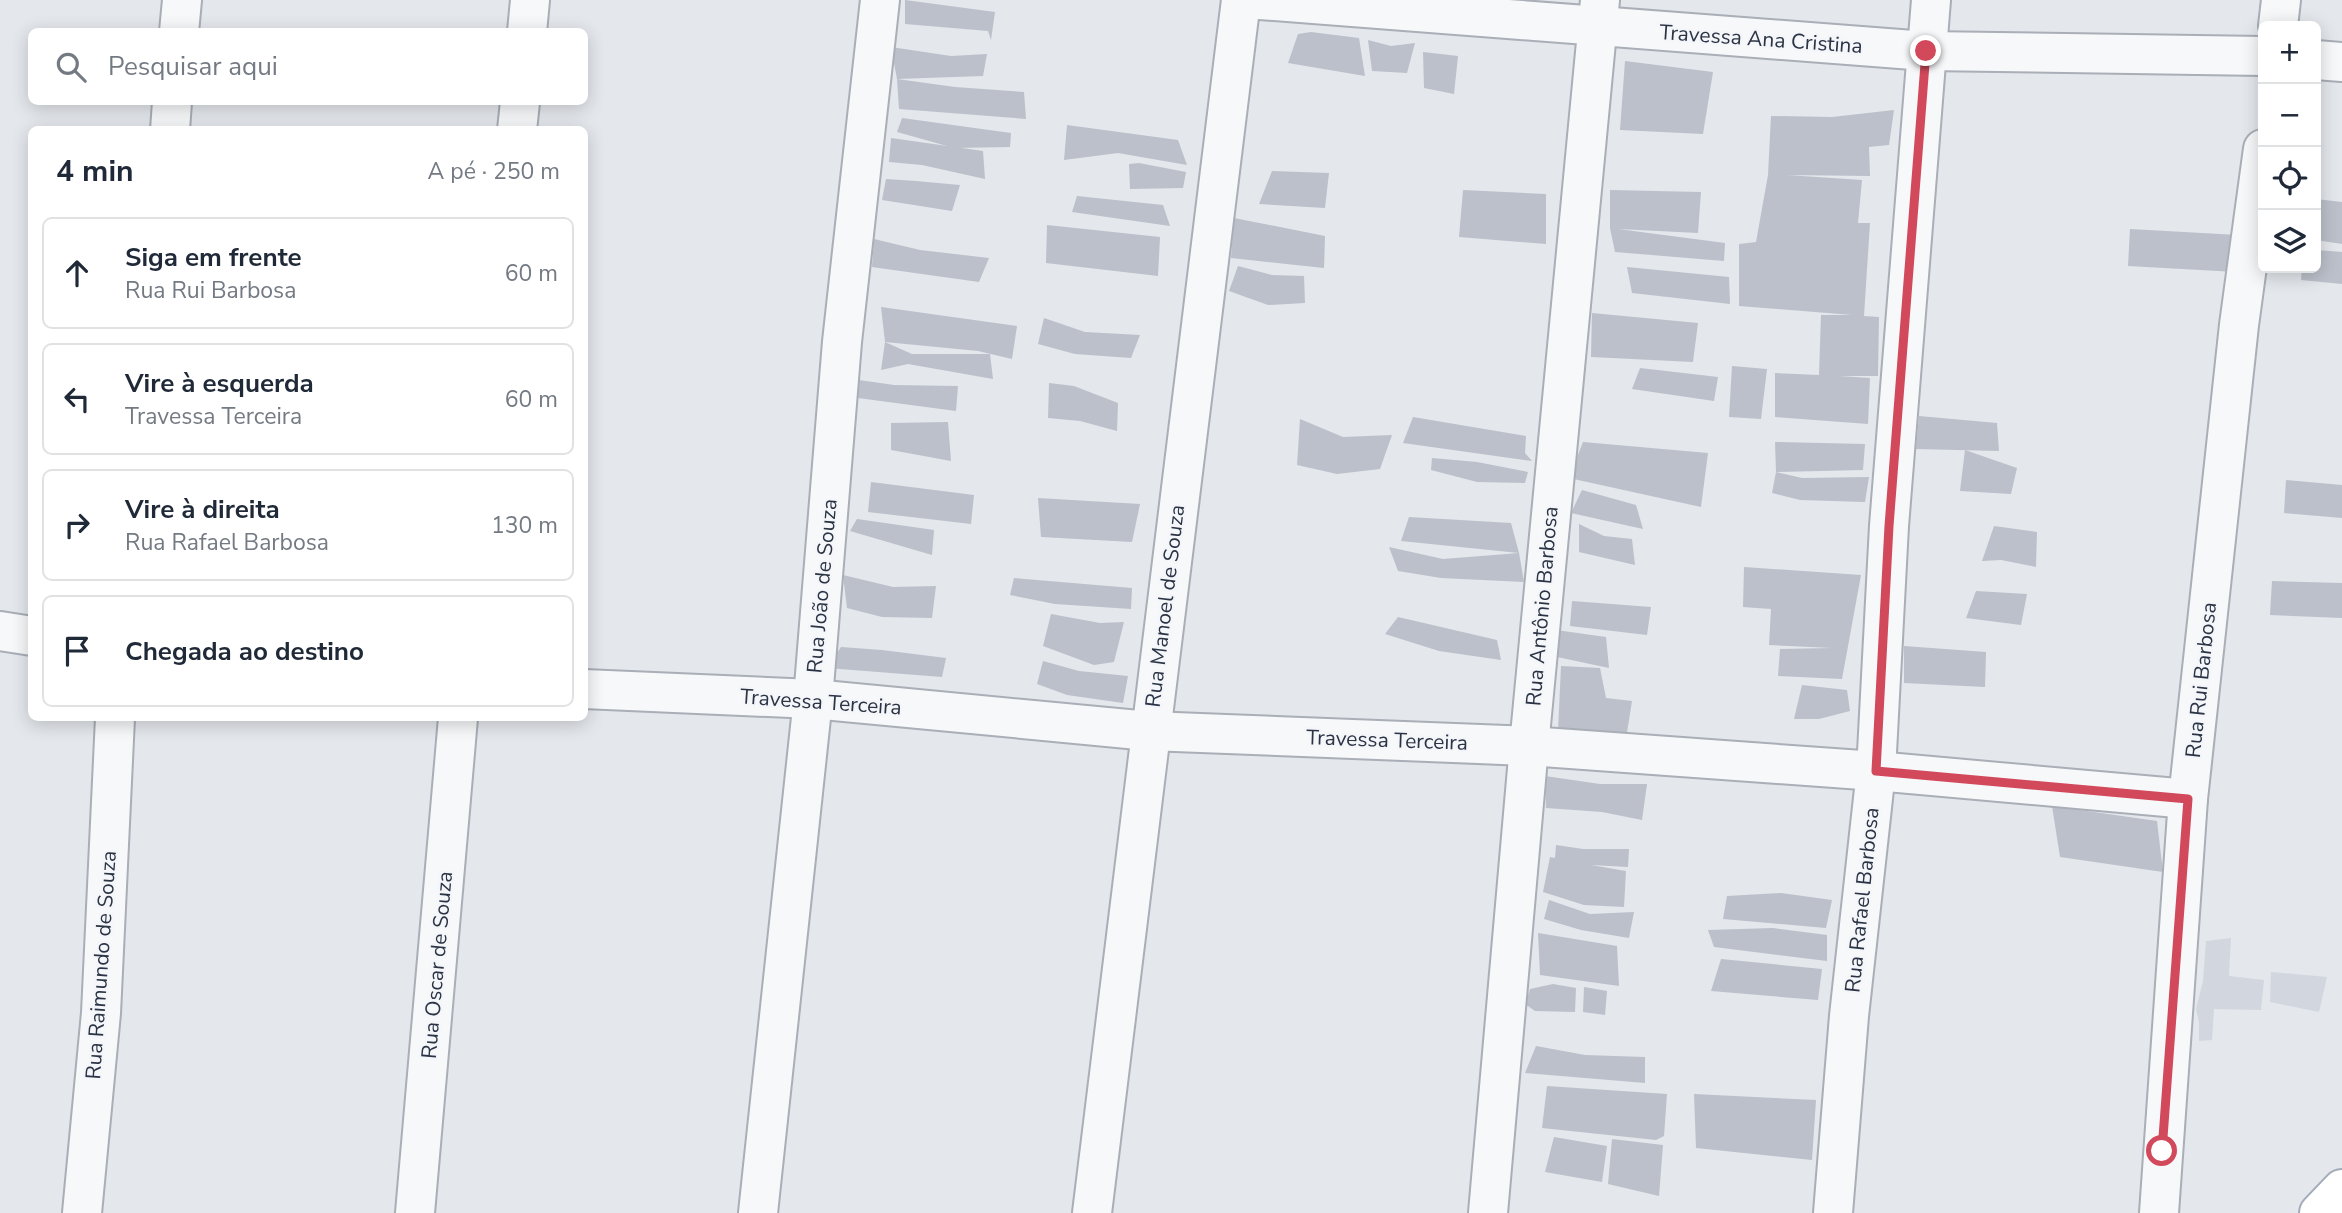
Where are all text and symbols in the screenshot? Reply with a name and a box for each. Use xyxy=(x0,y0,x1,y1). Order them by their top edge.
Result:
street label: Travessa Ana Cristina xyxy=(1658,18,1864,60)
map controls xyxy=(2258,21,2321,273)
button: + xyxy=(2258,21,2321,84)
search box xyxy=(28,28,588,105)
route end xyxy=(1910,35,1941,66)
icon: search xyxy=(52,48,90,86)
text: Pesquisar aqui xyxy=(108,49,278,84)
button: − xyxy=(2258,84,2321,147)
button: locate xyxy=(2258,147,2321,210)
text: 4 min xyxy=(56,151,134,192)
text: A pé · 250 m xyxy=(428,156,560,187)
button: layers xyxy=(2258,210,2321,273)
text: Siga em frente xyxy=(125,240,302,275)
icon: ahead xyxy=(58,254,96,292)
text: 60 m xyxy=(505,258,558,289)
text: Rua Rui Barbosa xyxy=(125,275,296,306)
text: Vire à esquerda xyxy=(125,366,314,401)
icon: left xyxy=(58,380,96,418)
text: 60 m xyxy=(505,384,558,415)
text: Travessa Terceira xyxy=(125,401,302,432)
text: Vire à direita xyxy=(125,492,280,527)
street label: Rua João de Souza xyxy=(800,498,844,674)
street label: Rua Manoel de Souza xyxy=(1139,503,1191,709)
street label: Rua Antônio Barbosa xyxy=(1519,505,1565,707)
icon: right xyxy=(58,506,96,544)
text: 130 m xyxy=(491,510,558,541)
text: Rua Rafael Barbosa xyxy=(125,527,329,558)
street label: Rua Rui Barbosa xyxy=(2179,601,2223,759)
icon: arrive xyxy=(58,632,96,670)
text: Chegada ao destino xyxy=(125,634,364,669)
street label: Travessa Terceira xyxy=(739,682,903,722)
street label: Travessa Terceira xyxy=(1306,723,1468,757)
street label: Rua Rafael Barbosa xyxy=(1838,806,1886,994)
street label: Rua Raimundo de Souza xyxy=(79,850,123,1080)
street label: Rua Oscar de Souza xyxy=(415,870,459,1060)
route start xyxy=(2146,1135,2177,1166)

